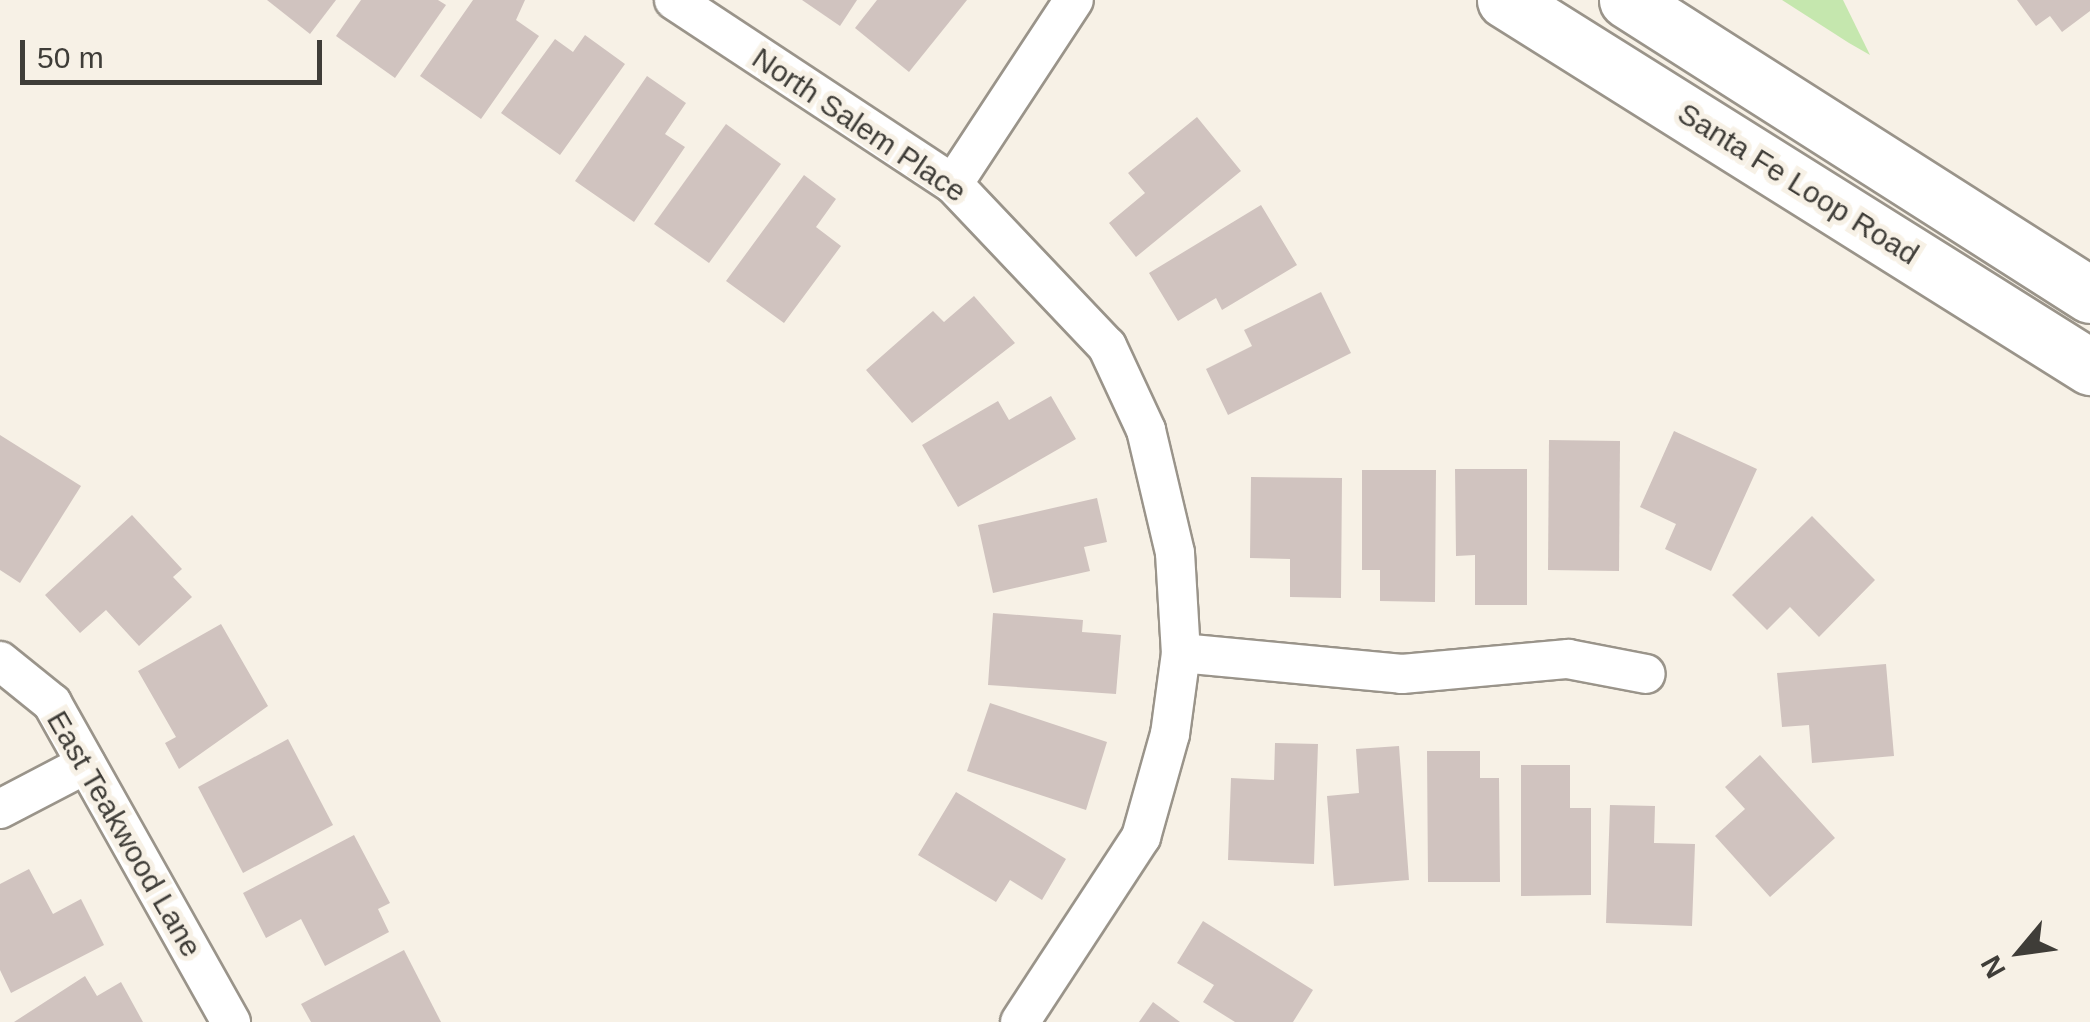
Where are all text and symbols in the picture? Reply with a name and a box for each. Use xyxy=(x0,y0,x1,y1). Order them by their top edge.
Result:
scale bar xyxy=(25,20,328,82)
street label: North Salem Place xyxy=(745,40,973,210)
text: 50 m xyxy=(37,41,104,74)
street label: Santa Fe Loop Road xyxy=(1671,95,1925,273)
street label: East Teakwood Lane xyxy=(39,704,209,964)
north arrow xyxy=(1970,902,2070,1002)
text: N xyxy=(1975,950,2012,983)

